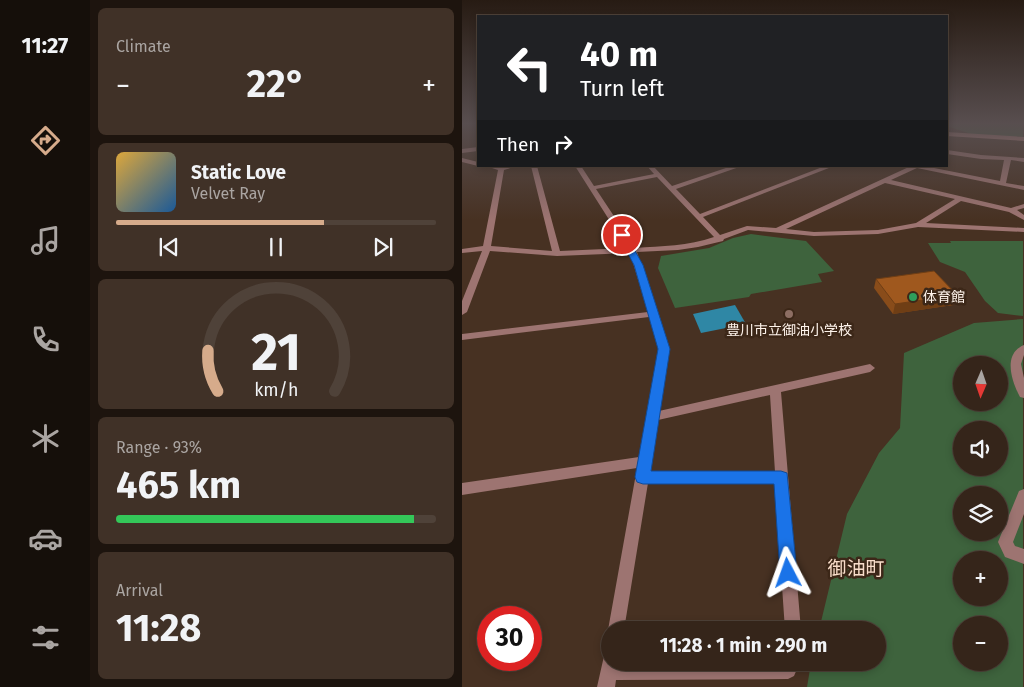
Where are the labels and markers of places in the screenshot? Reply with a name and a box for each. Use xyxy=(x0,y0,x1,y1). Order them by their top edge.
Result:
pin xyxy=(601,214,643,256)
place label: 体育館 xyxy=(923,289,965,306)
marker: 体育館 xyxy=(907,291,919,303)
marker: 豊川市立御油小学校 xyxy=(783,308,795,320)
place label: 豊川市立御油小学校 xyxy=(726,322,852,339)

